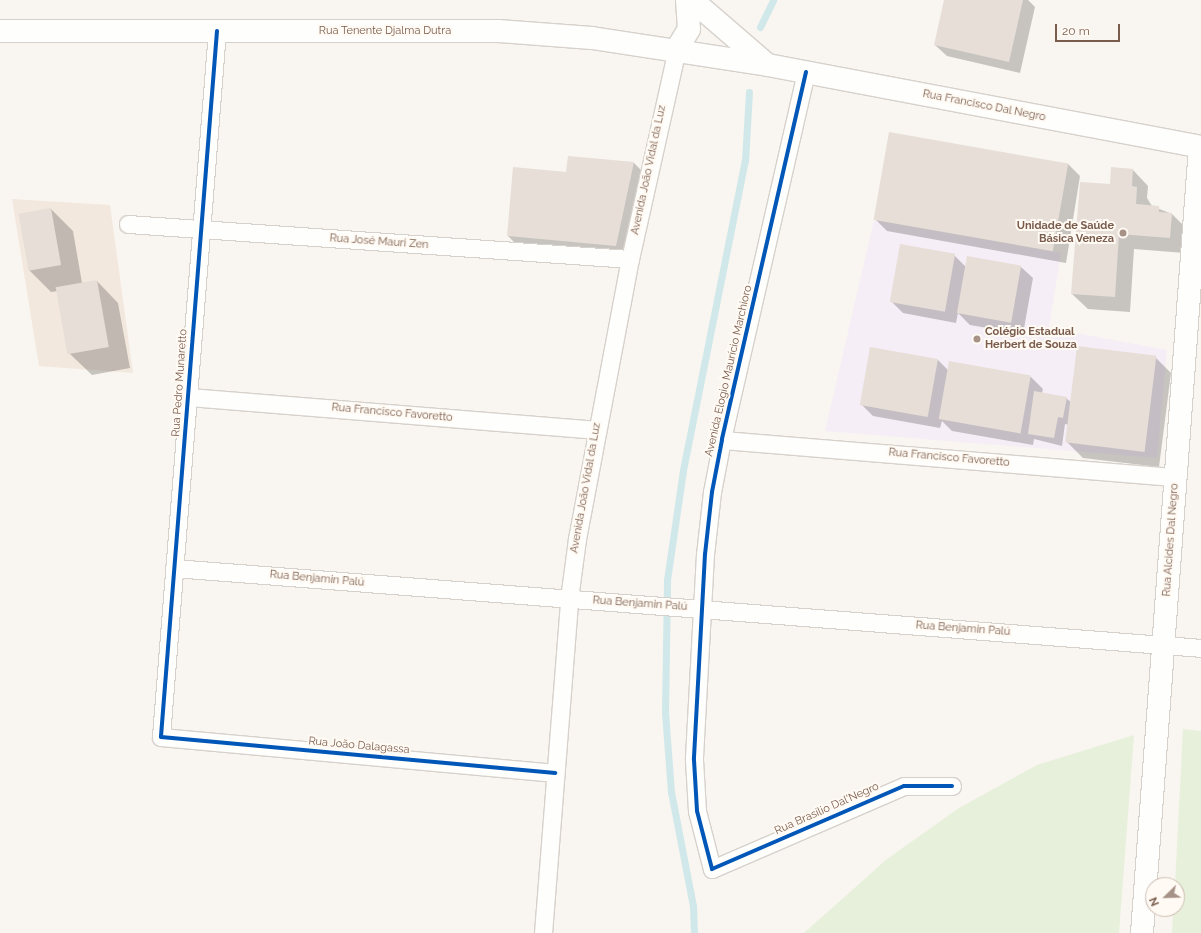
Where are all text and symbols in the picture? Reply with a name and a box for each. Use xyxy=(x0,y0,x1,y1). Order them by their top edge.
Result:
scale bar xyxy=(1057,16,1122,42)
street label: Rua Tenente Djalma Dutra xyxy=(319,24,451,38)
text: 20 m xyxy=(1062,24,1090,38)
street label: Rua Francisco Dal Negro xyxy=(921,88,1047,124)
street label: Avenida João Vidal da Luz xyxy=(629,103,669,237)
place label: Unidade de Saúde Básica Veneza xyxy=(1017,220,1114,246)
marker: Unidade de Saúde Básica Veneza xyxy=(1117,227,1129,239)
street label: Rua José Mauri Zen xyxy=(329,232,429,252)
street label: Avenida Elogio Maurício Marchioro xyxy=(703,284,755,458)
place label: Colégio Estadual Herbert de Souza xyxy=(985,326,1077,352)
street label: Rua Pedro Munaretto xyxy=(170,329,190,437)
marker: Colégio Estadual Herbert de Souza xyxy=(972,334,982,344)
street label: Rua Francisco Favoretto xyxy=(331,401,453,425)
street label: Avenida João Vidal da Luz xyxy=(568,421,604,555)
street label: Rua Francisco Favoretto xyxy=(888,446,1010,470)
street label: Rua Alcides Dal Negro xyxy=(1160,483,1182,597)
street label: Rua Benjamin Palú xyxy=(269,568,365,590)
street label: Rua Benjamin Palú xyxy=(592,594,688,614)
street label: Rua Benjamin Palú xyxy=(915,619,1011,639)
street label: Rua João Dalagassa xyxy=(308,735,410,757)
street label: Rua Brasílio Dal'Negro xyxy=(773,780,881,838)
north arrow xyxy=(1145,877,1185,917)
text: N xyxy=(1147,895,1162,908)

